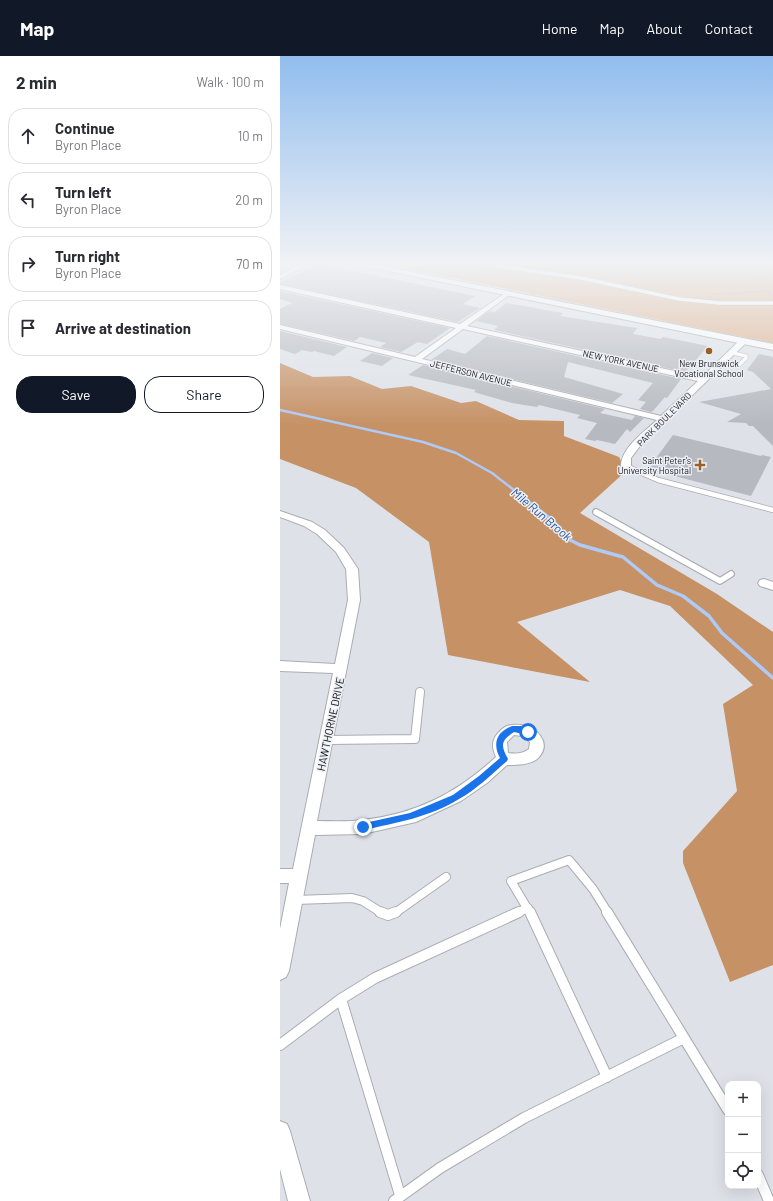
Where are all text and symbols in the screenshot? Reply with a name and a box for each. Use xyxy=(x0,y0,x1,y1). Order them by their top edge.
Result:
text: Map xyxy=(20,17,54,40)
text: Home xyxy=(542,20,578,37)
text: Map xyxy=(600,20,624,37)
text: About xyxy=(646,20,683,37)
text: Contact xyxy=(705,20,753,37)
text: 2 min xyxy=(16,72,57,92)
text: Walk · 100 m xyxy=(197,74,264,90)
text: Continue xyxy=(55,119,115,137)
icon: ahead xyxy=(17,125,39,147)
text: 10 m xyxy=(238,128,263,144)
text: Byron Place xyxy=(55,137,121,153)
text: Turn left xyxy=(55,183,111,201)
icon: left xyxy=(17,189,39,211)
text: 20 m xyxy=(235,192,263,208)
text: Byron Place xyxy=(55,201,121,217)
text: Turn right xyxy=(55,247,120,265)
icon: right xyxy=(17,253,39,275)
text: 70 m xyxy=(236,256,263,272)
text: Byron Place xyxy=(55,265,121,281)
icon: arrive xyxy=(17,317,39,339)
text: Arrive at destination xyxy=(55,319,191,337)
marker: New Brunswick Vocational School xyxy=(704,346,714,356)
street label: NEW YORK AVENUE xyxy=(582,348,660,374)
street label: JEFFERSON AVENUE xyxy=(429,358,513,388)
place label: New Brunswick Vocational School xyxy=(674,358,744,379)
button: Save xyxy=(16,376,136,413)
button: Share xyxy=(144,376,264,413)
street label: PARK BOULEVARD xyxy=(635,390,693,448)
place label: Saint Peter's University Hospital xyxy=(618,455,691,476)
marker: Saint Peter's University Hospital xyxy=(694,459,706,471)
water label: Mile Run Brook xyxy=(509,485,575,543)
street label: HAWTHORNE DRIVE xyxy=(314,676,346,772)
route start xyxy=(519,723,537,741)
route end xyxy=(354,818,372,836)
map controls xyxy=(725,1081,761,1189)
button: + xyxy=(725,1081,761,1117)
button: − xyxy=(725,1117,761,1153)
button: locate xyxy=(725,1153,761,1189)

